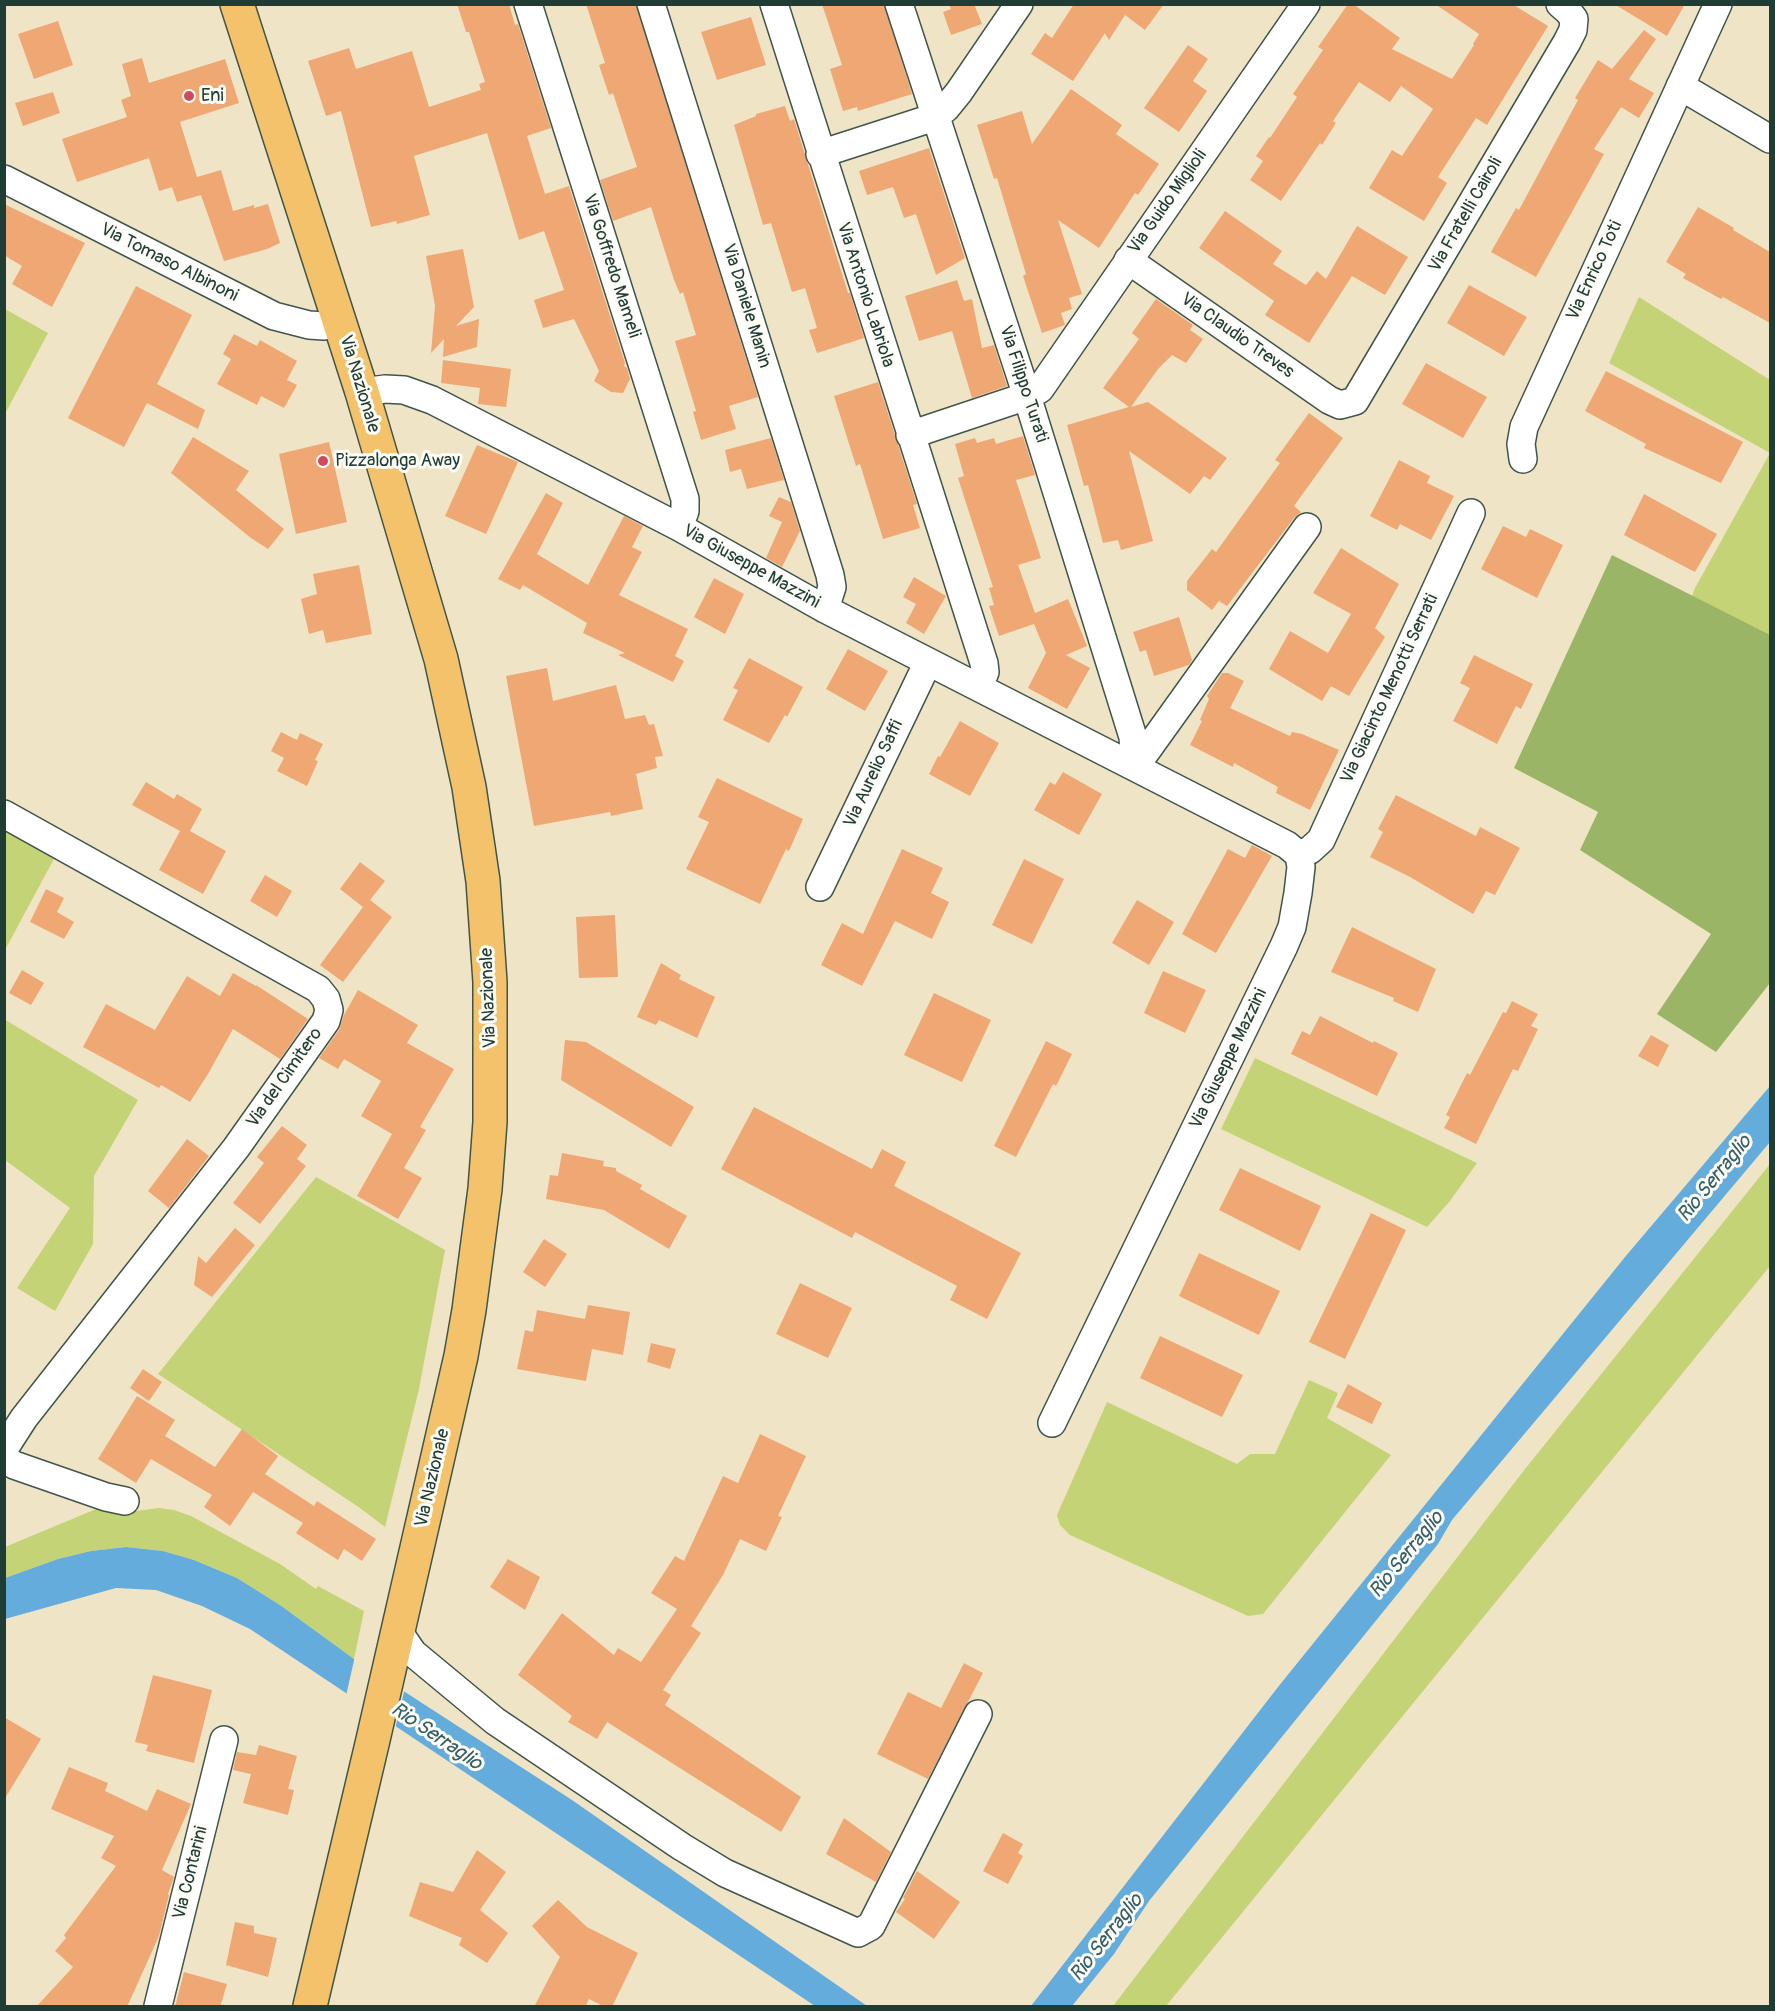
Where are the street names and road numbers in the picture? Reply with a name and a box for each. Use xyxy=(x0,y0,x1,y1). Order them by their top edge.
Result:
street label: Via Guido Miglioli xyxy=(1124,146,1212,258)
street label: Via Fratelli Cairoli xyxy=(1424,154,1508,276)
street label: Via Goffredo Mameli xyxy=(578,191,644,341)
street label: Via Enrico Toti xyxy=(1563,218,1627,324)
street label: Via Tomaso Albinoni xyxy=(96,219,242,307)
street label: Via Antonio Labriola xyxy=(831,220,899,370)
street label: Via Daniele Manin xyxy=(717,241,775,371)
street label: Via Claudio Treves xyxy=(1176,289,1298,383)
street label: Via Filippo Turati xyxy=(994,323,1052,445)
street label: Via Nazionale xyxy=(334,333,384,435)
street label: Via Giuseppe Mazzini xyxy=(679,520,823,614)
street label: Via Giacinto Menotti Serrati xyxy=(1337,591,1443,787)
street label: Via Aurelio Saffi xyxy=(840,717,908,831)
street label: Via Nazionale xyxy=(476,947,502,1049)
street label: Via Giuseppe Mazzini xyxy=(1186,985,1272,1133)
street label: Via del Cimitero xyxy=(243,1024,327,1132)
street label: Via Nazionale xyxy=(411,1427,455,1529)
street label: Via Contarini xyxy=(169,1824,213,1922)

